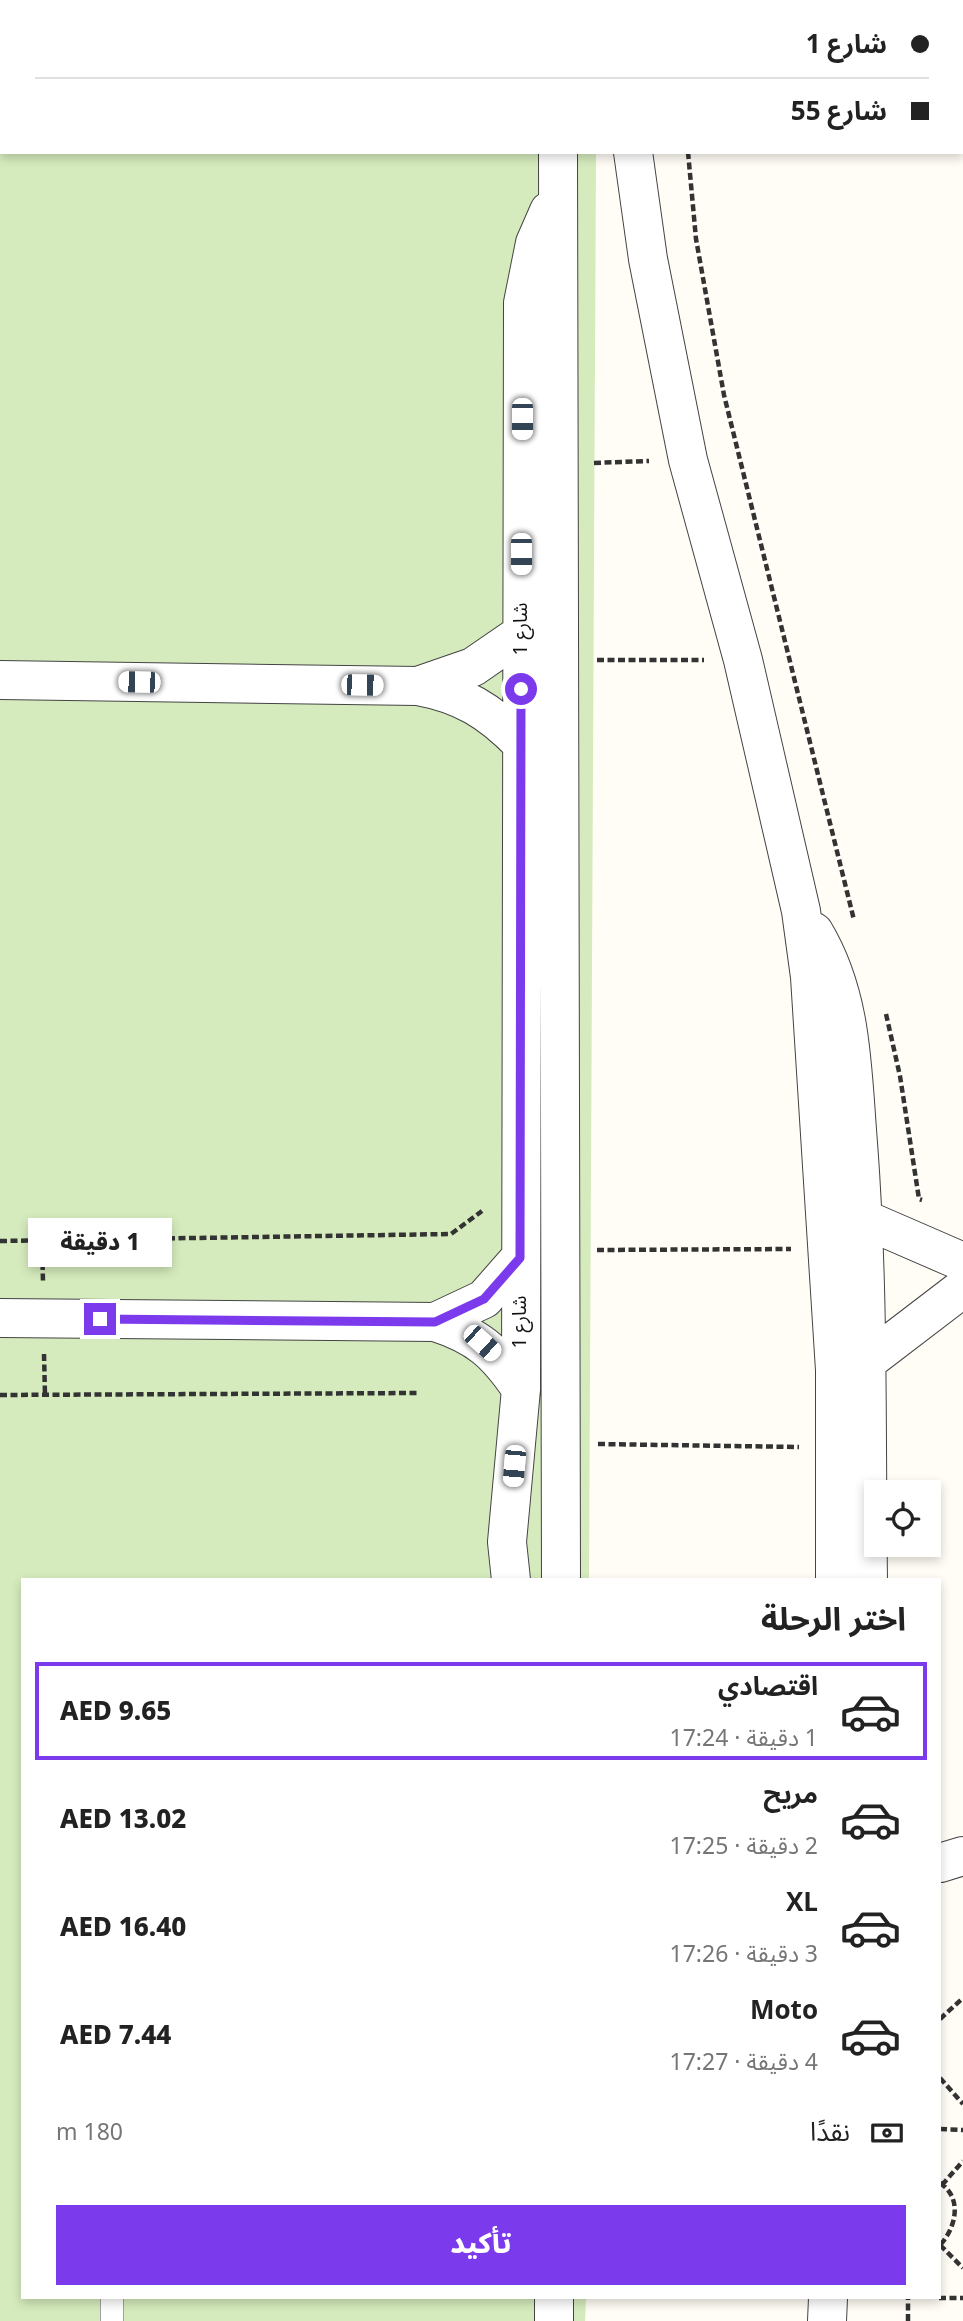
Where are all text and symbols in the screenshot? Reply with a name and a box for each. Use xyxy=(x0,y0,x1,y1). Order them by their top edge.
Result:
text: شارع 1 xyxy=(806,17,887,72)
text: شارع 55 xyxy=(791,84,887,139)
car xyxy=(512,398,533,440)
car xyxy=(511,533,532,575)
street label: شارع 1 xyxy=(501,603,541,655)
car xyxy=(118,671,161,693)
route start xyxy=(505,673,537,705)
car xyxy=(341,674,384,696)
callout: 1 دقيقة xyxy=(28,1218,172,1266)
text: 1 دقيقة xyxy=(60,1218,140,1267)
street label: شارع 1 xyxy=(500,1296,540,1348)
route end xyxy=(84,1303,116,1335)
car xyxy=(460,1321,505,1365)
car xyxy=(502,1444,527,1488)
map controls xyxy=(864,1480,941,1557)
button: locate xyxy=(864,1480,941,1557)
text: اختر الرحلة xyxy=(761,1586,906,1654)
text: اقتصادي xyxy=(718,1659,818,1714)
icon: car xyxy=(839,1680,902,1743)
text: AED 9.65 xyxy=(60,1684,171,1739)
text: 1 دقيقة · 17:24 xyxy=(670,1714,818,1763)
text: مريح xyxy=(763,1767,818,1822)
icon: car xyxy=(839,1788,902,1851)
text: AED 13.02 xyxy=(60,1792,186,1847)
text: 2 دقيقة · 17:25 xyxy=(670,1822,818,1871)
text: XL xyxy=(786,1875,818,1930)
icon: car xyxy=(839,1896,902,1959)
text: AED 16.40 xyxy=(60,1900,186,1955)
text: 3 دقيقة · 17:26 xyxy=(670,1930,818,1979)
text: Moto xyxy=(750,1983,818,2038)
icon: car xyxy=(839,2004,902,2067)
text: AED 7.44 xyxy=(60,2008,171,2063)
text: 4 دقيقة · 17:27 xyxy=(670,2038,818,2087)
text: نقدًا xyxy=(810,2105,850,2160)
text: 180 m xyxy=(56,2108,123,2157)
icon: cash xyxy=(868,2114,906,2152)
button: تأكيد xyxy=(56,2205,906,2285)

